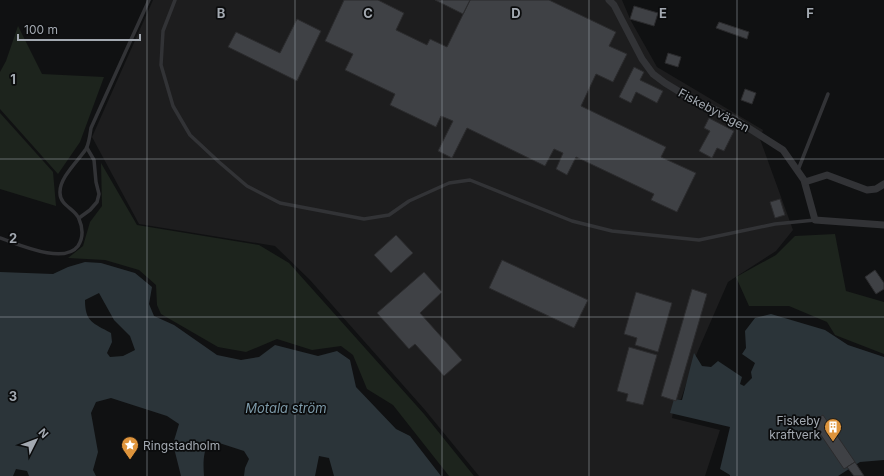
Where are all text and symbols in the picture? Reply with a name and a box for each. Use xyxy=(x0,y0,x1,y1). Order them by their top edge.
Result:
text: B xyxy=(217,5,226,21)
text: C xyxy=(363,5,373,21)
text: D xyxy=(511,5,521,21)
text: E xyxy=(659,5,667,21)
text: F xyxy=(806,5,814,21)
scale bar xyxy=(18,16,140,42)
text: 100 m xyxy=(24,22,58,37)
text: 1 xyxy=(10,71,16,87)
street label: Fiskebyvägen xyxy=(676,85,752,135)
text: 2 xyxy=(9,230,17,246)
text: 3 xyxy=(9,388,17,404)
water label: Motala ström xyxy=(245,400,327,416)
place label: Fiskeby kraftverk xyxy=(769,413,820,442)
building icon: Fiskeby kraftverk xyxy=(823,417,843,442)
north arrow xyxy=(16,420,56,460)
text: N xyxy=(35,426,51,441)
place icon: Ringstadholm xyxy=(120,435,140,460)
place label: Ringstadholm xyxy=(143,438,220,453)

